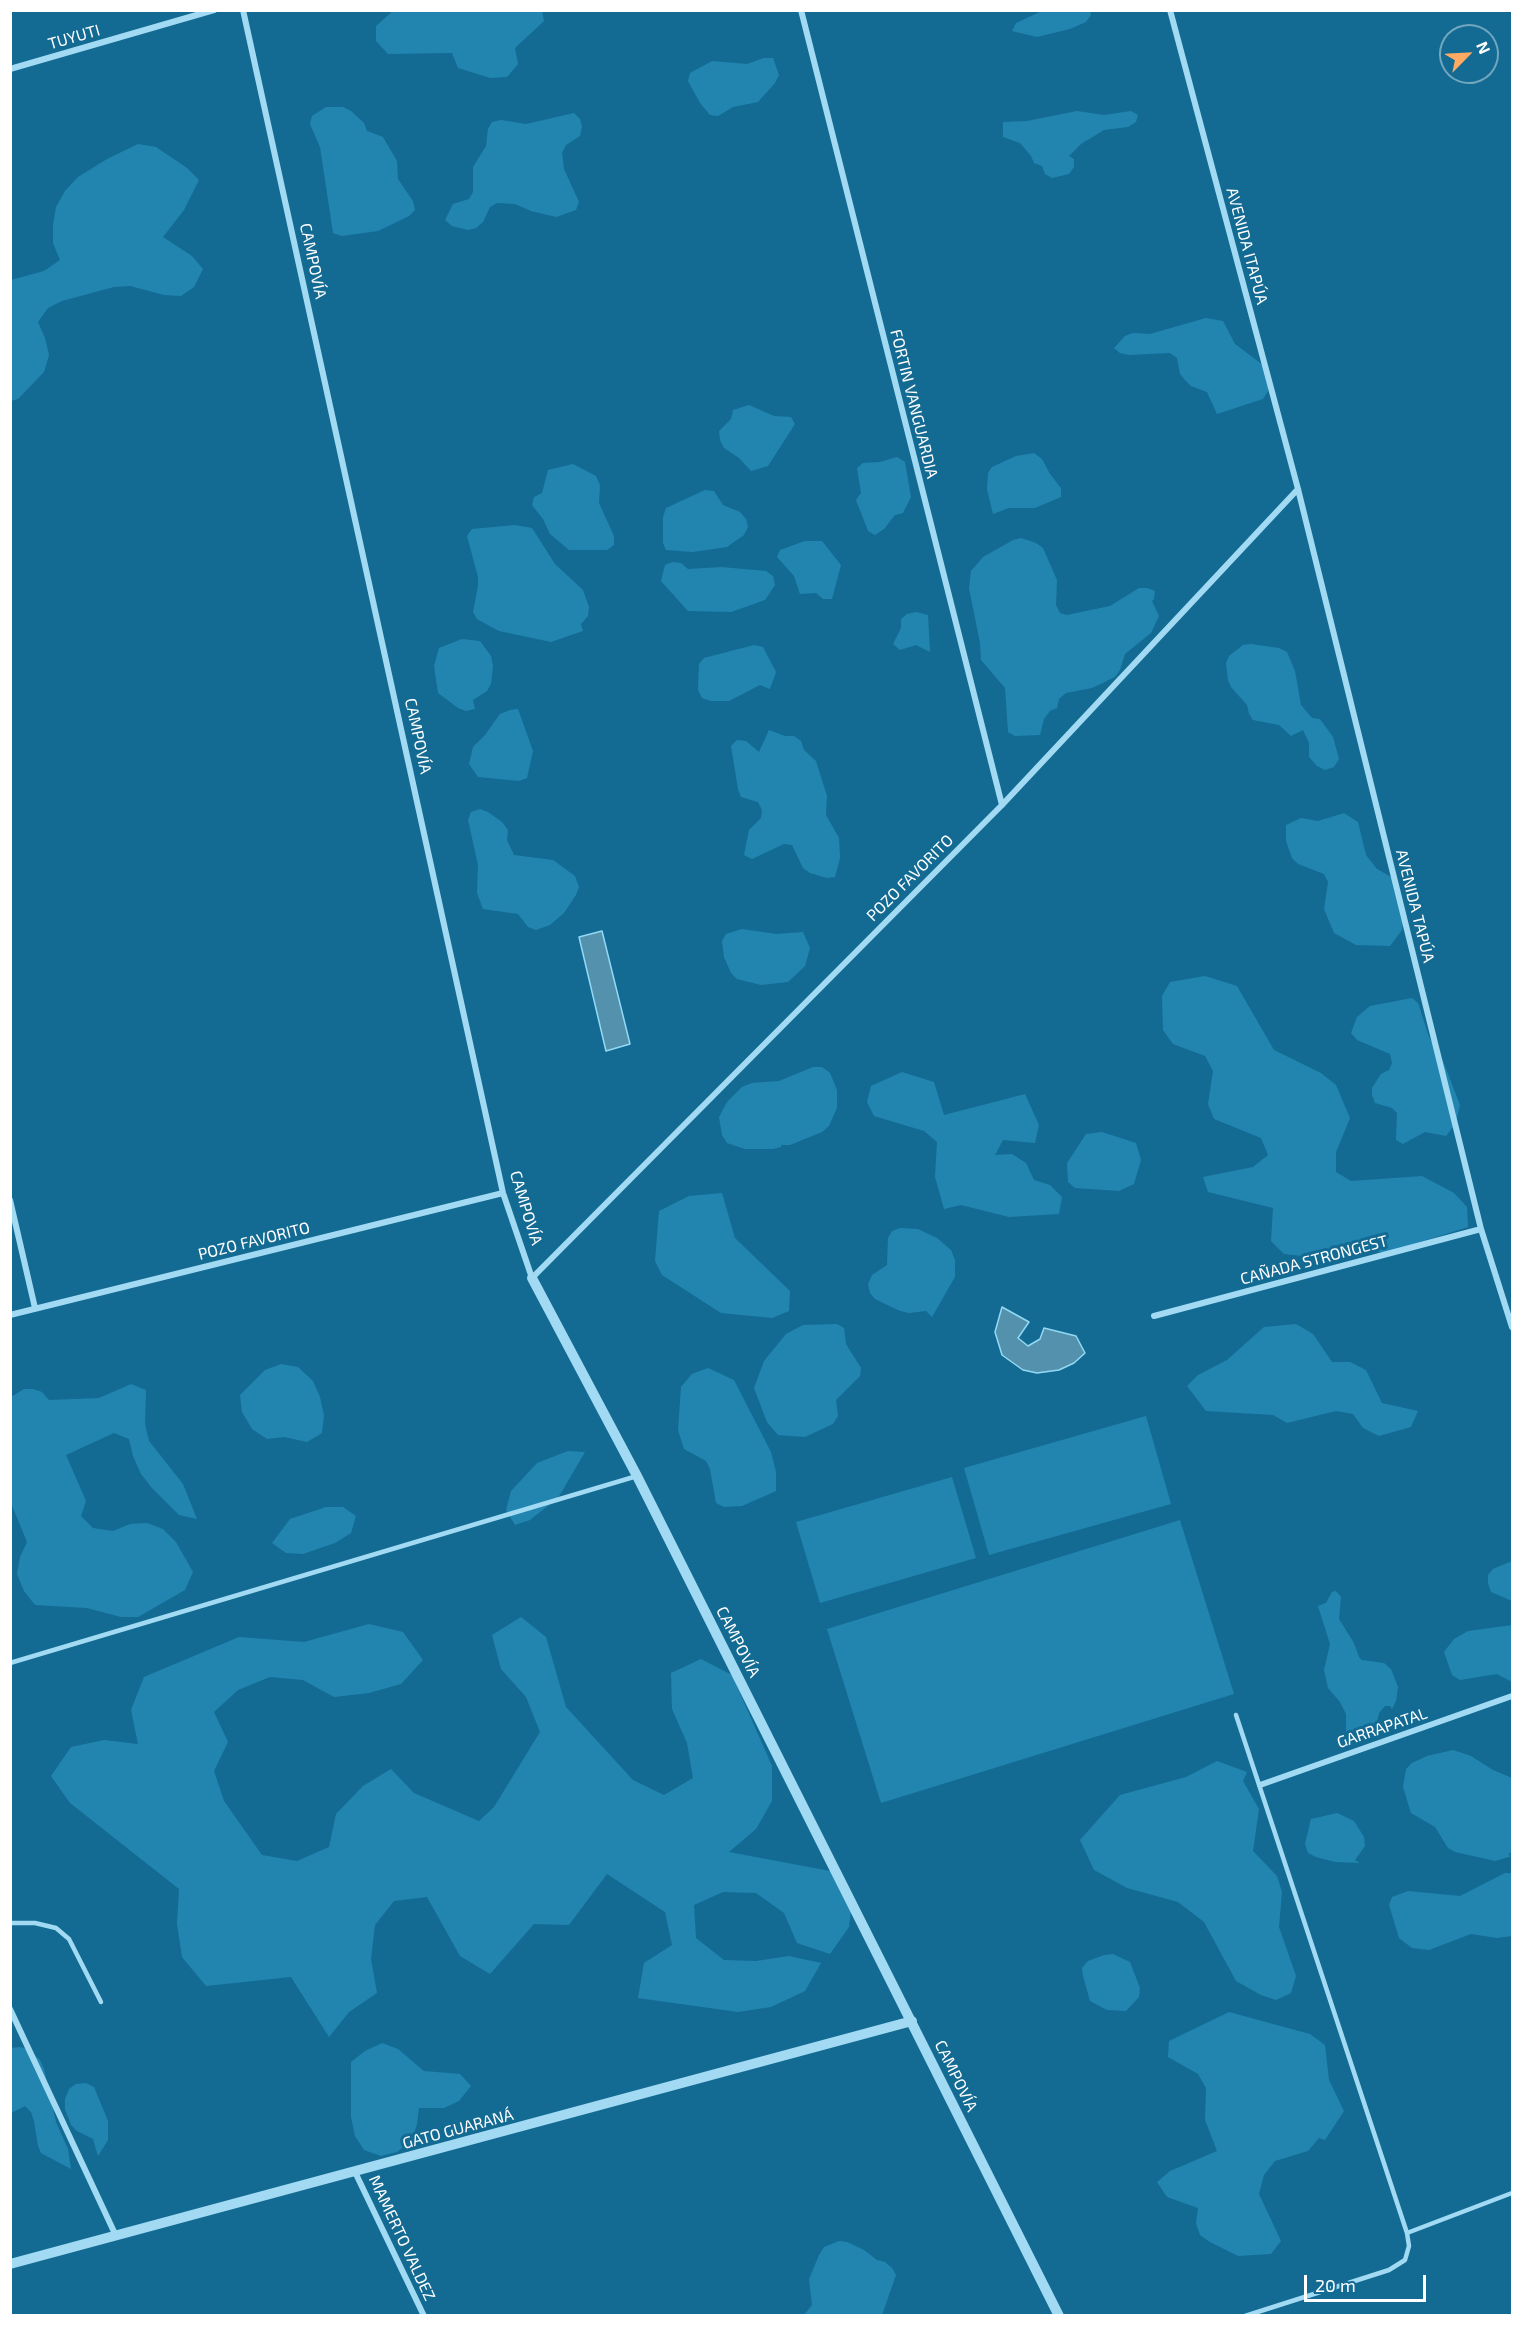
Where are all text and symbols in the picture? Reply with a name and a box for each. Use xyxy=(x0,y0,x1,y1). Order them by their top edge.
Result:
street label: TUYUTI xyxy=(46,20,102,54)
north arrow xyxy=(1439,24,1499,84)
text: N xyxy=(1473,38,1495,56)
street label: AVENIDA ITAPÚA xyxy=(1222,185,1272,307)
street label: CAMPOVÍA xyxy=(296,221,330,301)
street label: FORTIN VANGUARDIA xyxy=(886,327,942,481)
street label: CAMPOVÍA xyxy=(401,696,435,776)
street label: POZO FAVORITO xyxy=(863,831,957,925)
street label: AVENIDA TAPÚA xyxy=(1392,847,1438,965)
street label: CAMPOVÍA xyxy=(506,1168,546,1248)
street label: POZO FAVORITO xyxy=(196,1218,312,1264)
street label: CAÑADA STRONGEST xyxy=(1238,1231,1390,1289)
street label: CAMPOVÍA xyxy=(712,1603,764,1681)
street label: GARRAPATAL xyxy=(1334,1704,1430,1752)
street label: CAMPOVÍA xyxy=(930,2037,982,2115)
street label: GATO GUARANÁ xyxy=(400,2105,516,2153)
street label: MAMERTO VALDEZ xyxy=(365,2172,439,2304)
scale bar xyxy=(1307,2263,1428,2301)
text: 20 m xyxy=(1315,2274,1356,2296)

